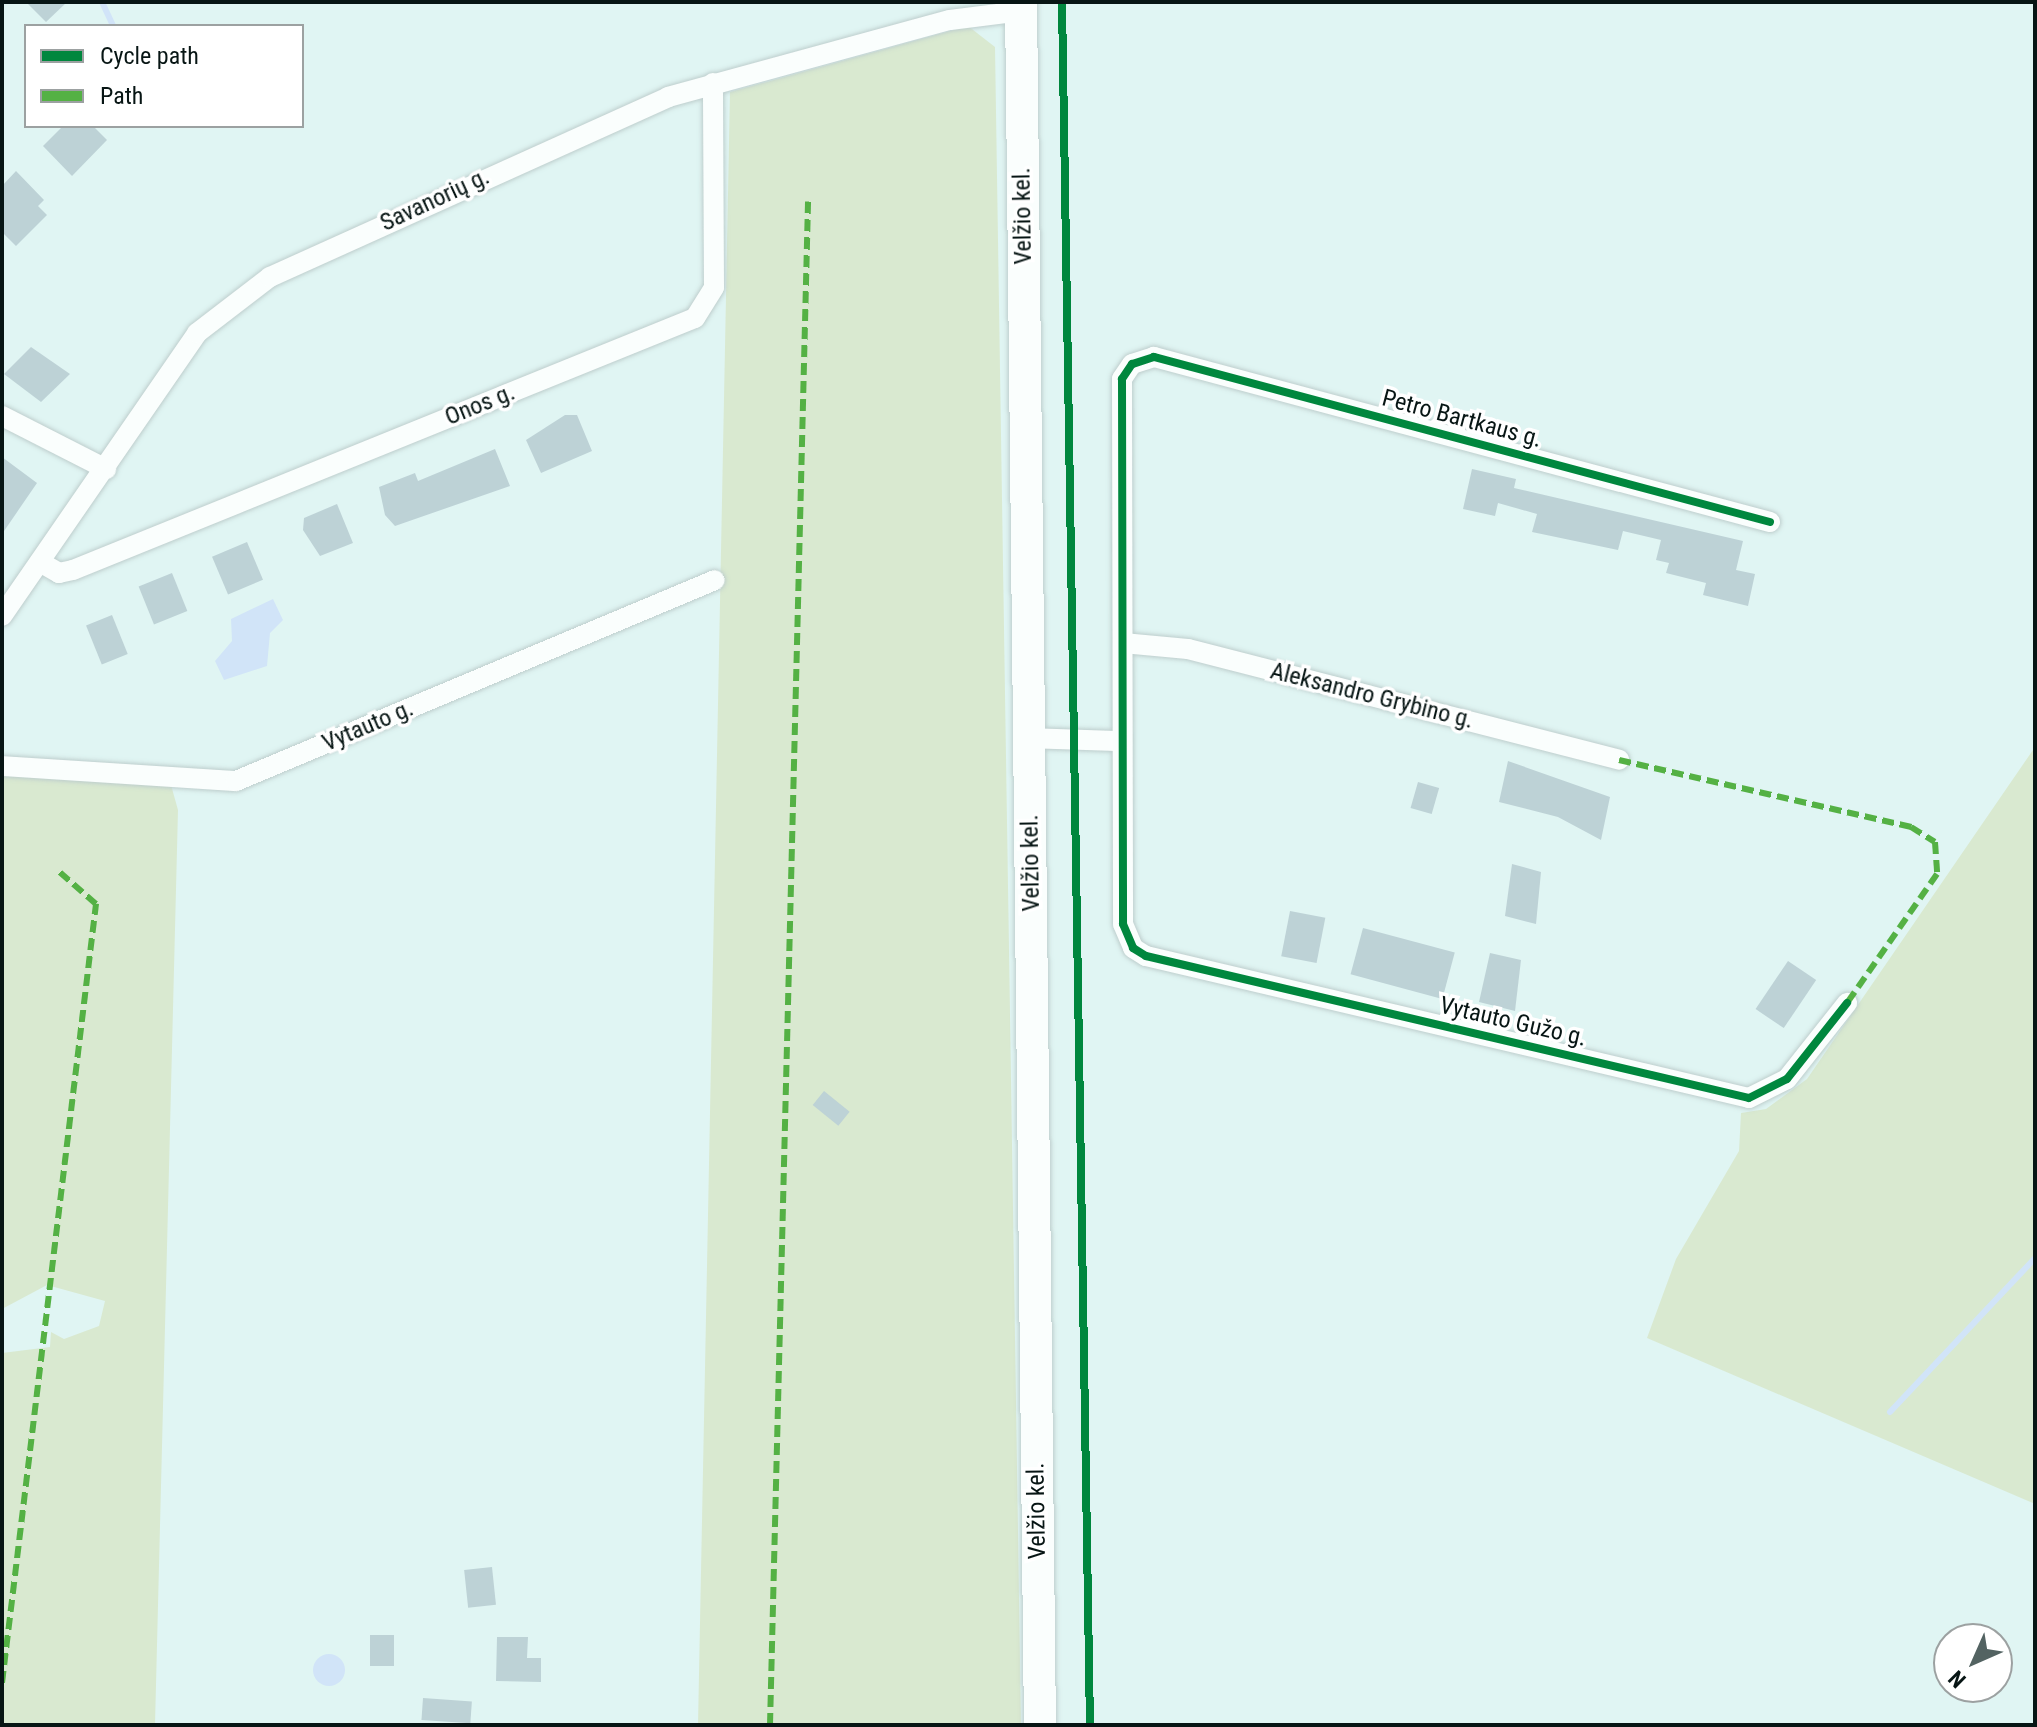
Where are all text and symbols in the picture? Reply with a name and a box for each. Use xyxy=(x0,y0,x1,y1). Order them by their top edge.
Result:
legend xyxy=(24,24,304,128)
text: Cycle path xyxy=(100,42,199,70)
text: Path xyxy=(100,82,143,110)
street label: Savanorių g. xyxy=(376,162,494,238)
street label: Velžio kel. xyxy=(1008,167,1038,265)
street label: Onos g. xyxy=(441,378,519,432)
street label: Petro Bartkaus g. xyxy=(1379,384,1545,454)
street label: Aleksandro Grybino g. xyxy=(1267,657,1477,735)
street label: Vytauto g. xyxy=(318,694,418,758)
street label: Velžio kel. xyxy=(1016,814,1046,912)
street label: Vytauto Gužo g. xyxy=(1437,991,1589,1053)
street label: Velžio kel. xyxy=(1022,1462,1052,1560)
north arrow xyxy=(1933,1623,2013,1703)
text: N xyxy=(1943,1665,1971,1693)

